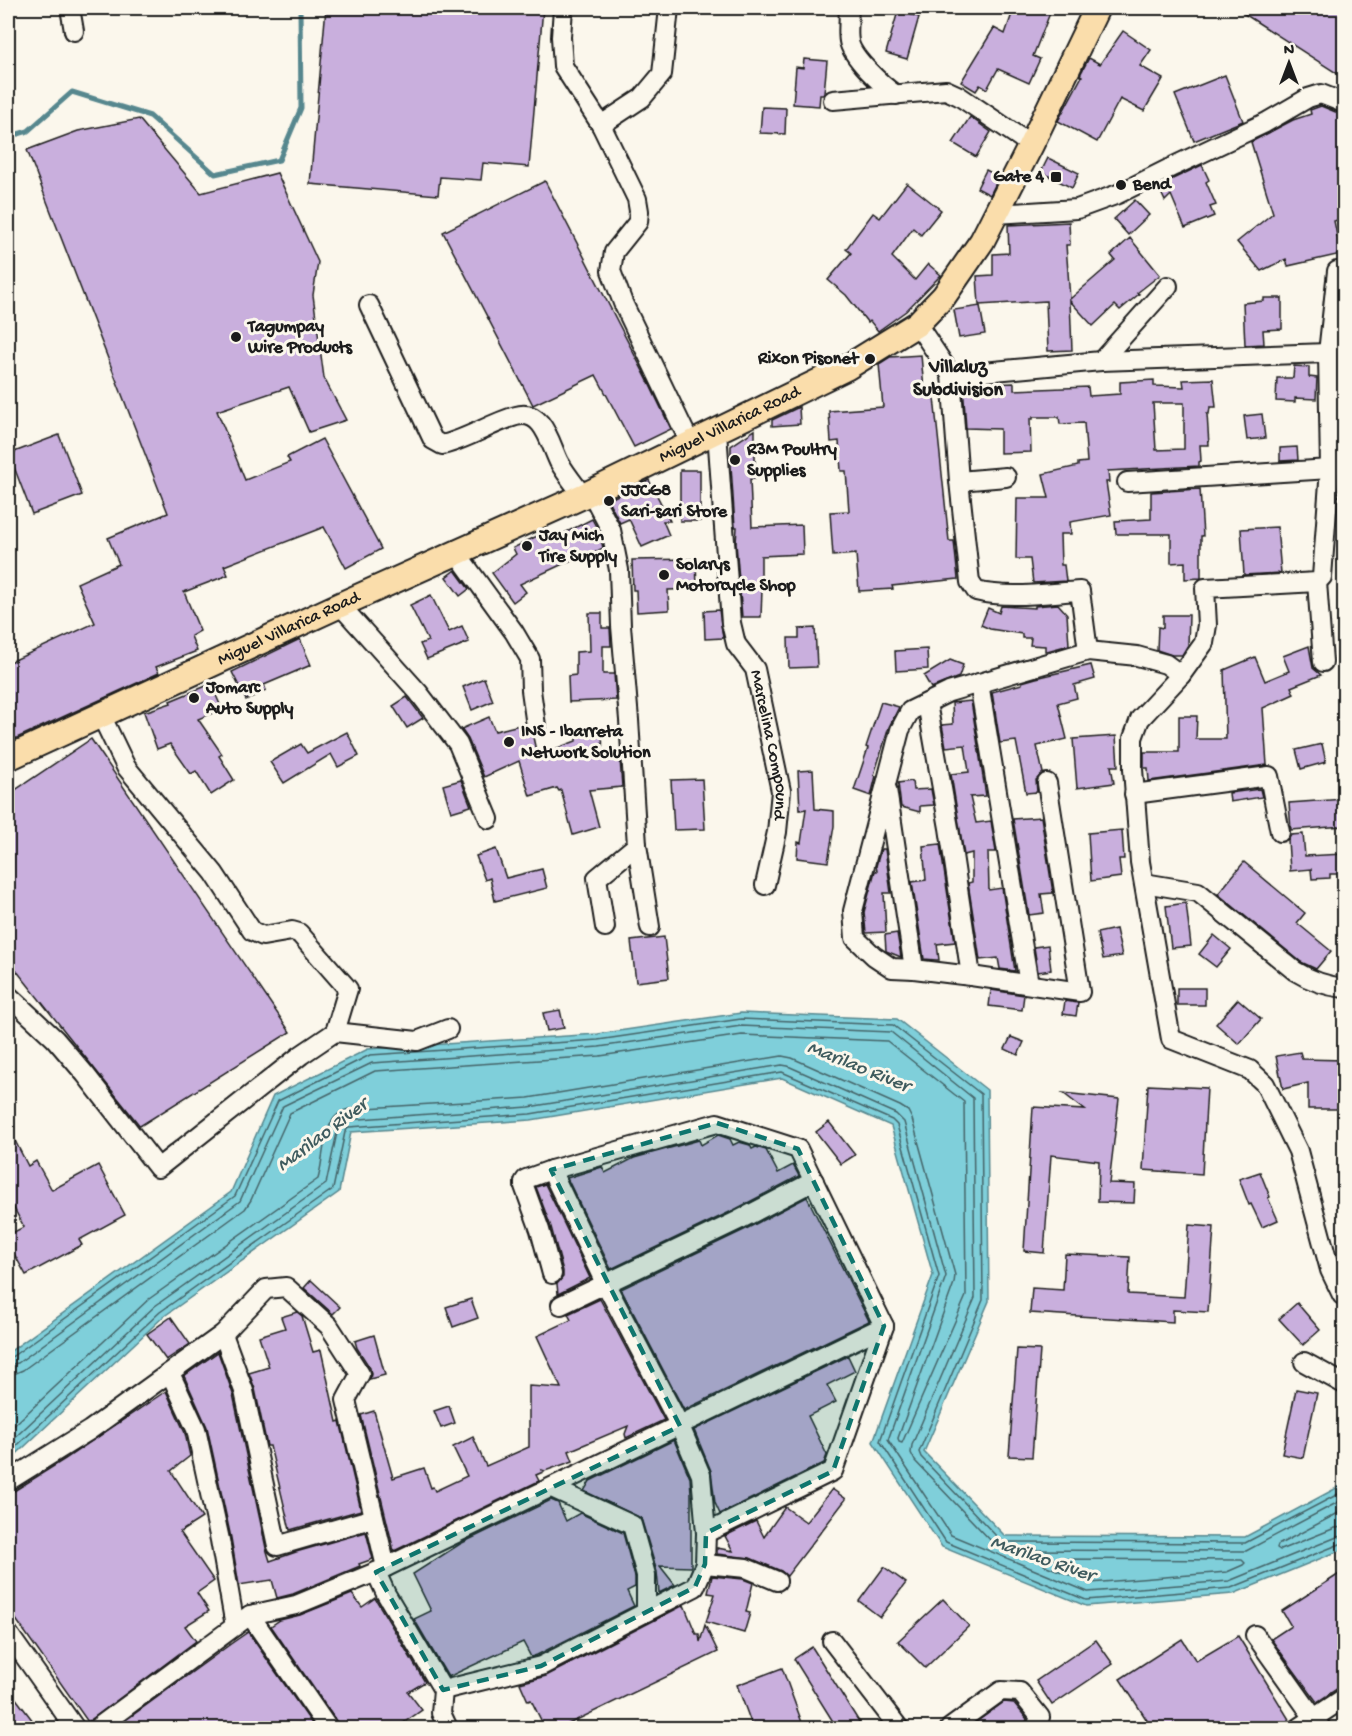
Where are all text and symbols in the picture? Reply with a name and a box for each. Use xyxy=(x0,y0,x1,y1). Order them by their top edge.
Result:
north arrow xyxy=(1259,33,1319,93)
text: N xyxy=(1284,42,1295,61)
place label: Gate 4 xyxy=(993,167,1044,188)
marker: Gate 4 xyxy=(1049,170,1063,184)
place label: Bend xyxy=(1132,175,1173,196)
marker: Bend xyxy=(1114,178,1128,192)
place label: Tagumpay Wire Products xyxy=(246,317,353,359)
marker: Tagumpay Wire Products xyxy=(229,330,243,344)
place label: Rixon Pisonet xyxy=(757,349,860,370)
marker: Rixon Pisonet xyxy=(863,352,877,366)
district label: Villaluz Subdivision xyxy=(913,357,1004,403)
street label: Miguel Villarica Road xyxy=(656,381,805,468)
place label: R3M Poultry Supplies xyxy=(746,440,837,482)
marker: R3M Poultry Supplies xyxy=(728,453,742,467)
place label: JJCG8 Sari-sari Store xyxy=(620,481,728,523)
marker: JJCG8 Sari-sari Store xyxy=(602,494,616,508)
place label: Jay Mich Tire Supply xyxy=(537,526,617,568)
marker: Jay Mich Tire Supply xyxy=(520,539,534,553)
place label: Solarys Motorcycle Shop xyxy=(676,555,796,597)
marker: Solarys Motorcycle Shop xyxy=(657,568,671,582)
street label: Miguel Villarica Road xyxy=(214,586,365,671)
street label: Marcelina Compound xyxy=(745,668,792,822)
place label: Jomarc Auto Supply xyxy=(205,678,293,720)
marker: Jomarc Auto Supply xyxy=(187,691,201,705)
place label: INS - Ibarreta Network Solution xyxy=(521,722,651,764)
marker: INS - Ibarreta Network Solution xyxy=(502,735,516,749)
water label: Marilao River xyxy=(804,1037,916,1100)
water label: Marilao River xyxy=(273,1092,376,1178)
water label: Marilao River xyxy=(987,1532,1101,1590)

